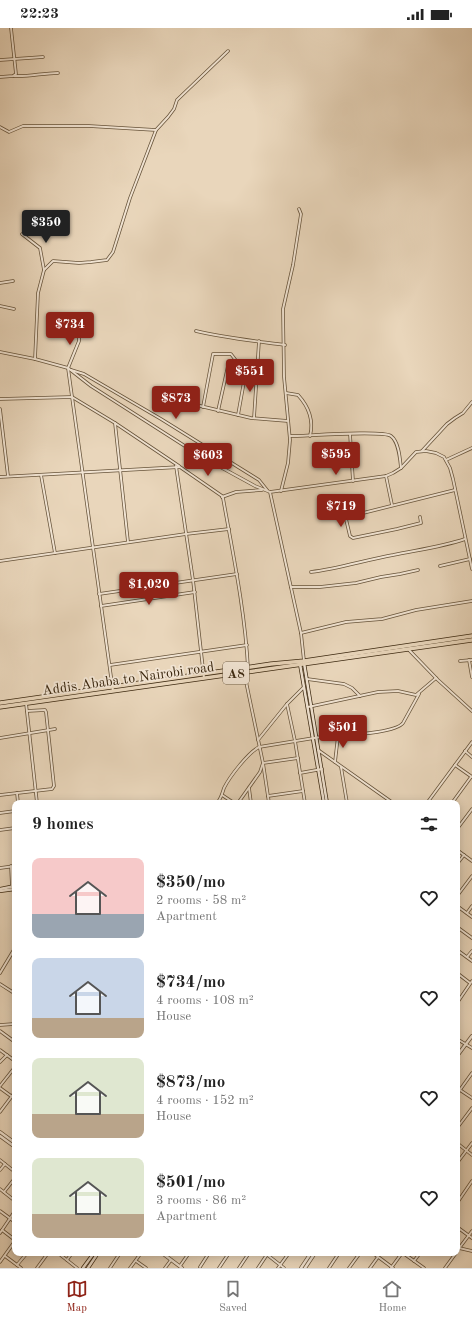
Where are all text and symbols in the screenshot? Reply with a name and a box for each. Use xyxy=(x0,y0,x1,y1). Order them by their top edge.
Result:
text: 22:23 xyxy=(20,7,59,22)
pin: $350 xyxy=(22,210,70,244)
text: $350 xyxy=(31,216,61,229)
pin: $734 xyxy=(46,312,94,346)
text: $734 xyxy=(55,318,85,331)
pin: $551 xyxy=(226,359,274,393)
text: $551 xyxy=(235,365,265,378)
pin: $873 xyxy=(152,386,200,420)
text: $873 xyxy=(161,392,191,405)
pin: $595 xyxy=(312,442,360,476)
pin: $603 xyxy=(184,443,232,477)
text: $595 xyxy=(321,448,351,461)
text: $603 xyxy=(193,449,223,462)
pin: $719 xyxy=(317,494,365,528)
text: $719 xyxy=(326,500,356,513)
pin: $1,020 xyxy=(116,572,182,606)
text: $1,020 xyxy=(128,578,170,591)
street label: Addis Ababa to Nairobi road xyxy=(41,660,215,698)
road number: A8 xyxy=(223,662,249,684)
pin: $501 xyxy=(319,715,367,749)
text: $501 xyxy=(328,721,358,734)
icon: filters xyxy=(418,813,440,835)
text: 9 homes xyxy=(32,816,94,833)
icon: home xyxy=(64,874,112,922)
text: $350/mo xyxy=(156,874,225,891)
icon: heart xyxy=(418,887,440,909)
text: 2 rooms · 58 m² xyxy=(156,894,246,907)
text: Apartment xyxy=(156,910,217,923)
icon: home xyxy=(64,974,112,1022)
text: $734/mo xyxy=(156,974,225,991)
icon: heart xyxy=(418,987,440,1009)
text: 4 rooms · 108 m² xyxy=(156,994,254,1007)
text: House xyxy=(156,1010,191,1023)
icon: home xyxy=(64,1074,112,1122)
text: $873/mo xyxy=(156,1074,225,1091)
icon: heart xyxy=(418,1087,440,1109)
text: 4 rooms · 152 m² xyxy=(156,1094,254,1107)
text: House xyxy=(156,1110,191,1123)
icon: home xyxy=(64,1174,112,1222)
text: $501/mo xyxy=(156,1174,225,1191)
icon: heart xyxy=(418,1187,440,1209)
text: 3 rooms · 86 m² xyxy=(156,1194,246,1207)
text: Apartment xyxy=(156,1210,217,1223)
tab: Map xyxy=(66,1278,88,1316)
tab: Saved xyxy=(219,1278,247,1316)
tab: Home xyxy=(378,1278,406,1316)

